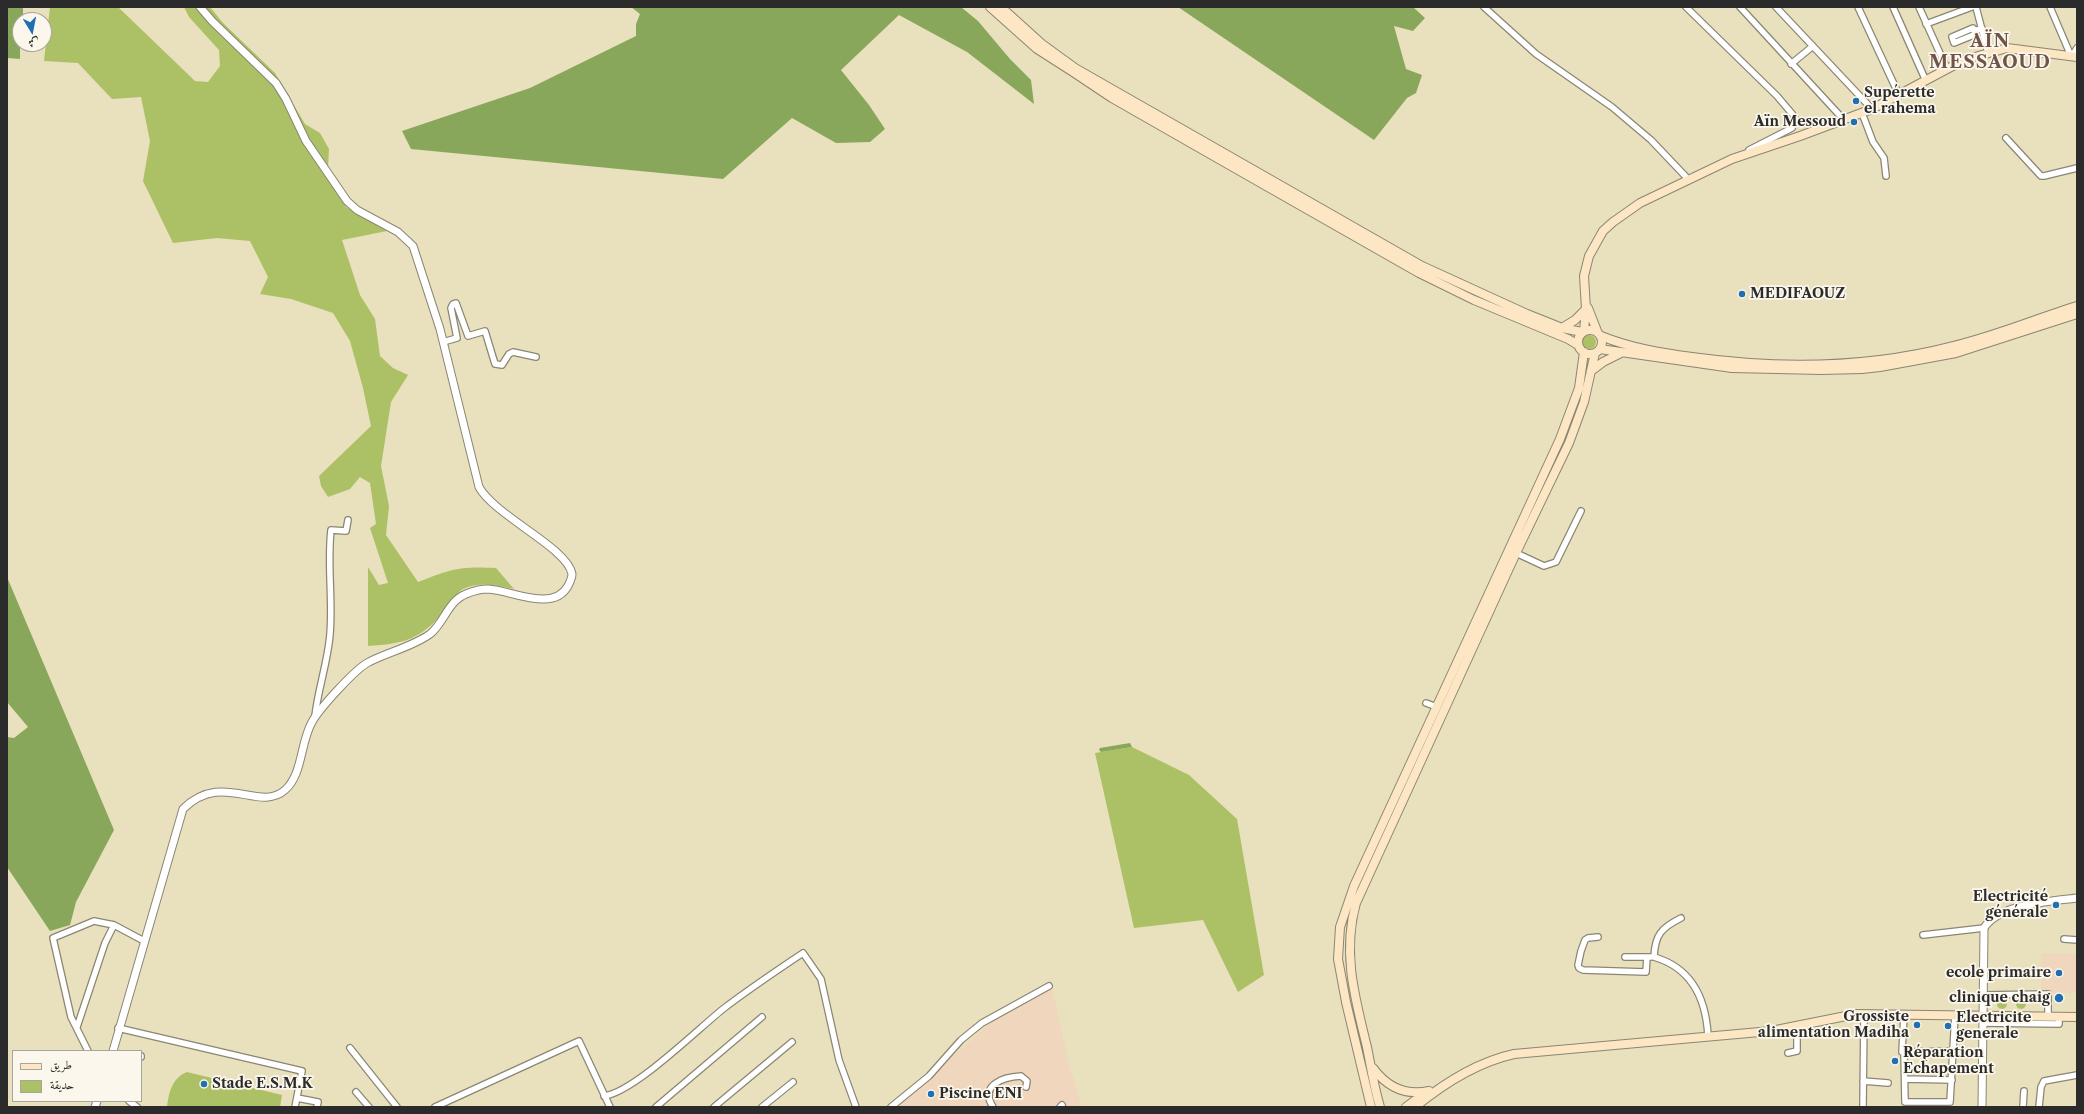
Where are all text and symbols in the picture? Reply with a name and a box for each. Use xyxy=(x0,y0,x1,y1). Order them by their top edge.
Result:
north arrow xyxy=(12,12,52,52)
district label: AÏN MESSAOUD xyxy=(1929,31,2051,74)
text: ش xyxy=(27,35,41,51)
place label: Supérette el rahema xyxy=(1864,85,1936,118)
marker: Supérette el rahema xyxy=(1851,96,1861,106)
place label: Aïn Messoud xyxy=(1754,114,1846,130)
marker: Aïn Messoud xyxy=(1849,117,1859,127)
place label: MEDIFAOUZ xyxy=(1750,286,1845,302)
marker: MEDIFAOUZ xyxy=(1737,289,1747,299)
place label: Electricité générale xyxy=(1973,889,2048,922)
marker: Electricité générale xyxy=(2051,900,2061,910)
place label: ecole primaire xyxy=(1946,965,2051,981)
marker: ecole primaire xyxy=(2054,968,2064,978)
place label: clinique chaig xyxy=(1949,990,2050,1006)
marker: clinique chaig xyxy=(2053,992,2065,1004)
place label: Grossiste alimentation Madiha xyxy=(1758,1009,1909,1042)
place label: Electricite generale xyxy=(1956,1010,2031,1042)
marker: Grossiste alimentation Madiha xyxy=(1912,1020,1922,1030)
marker: Electricite generale xyxy=(1943,1021,1953,1031)
place label: Réparation Echapement xyxy=(1903,1045,1994,1078)
legend xyxy=(12,1050,142,1102)
marker: Réparation Echapement xyxy=(1890,1056,1900,1066)
text: طريق xyxy=(50,1057,72,1072)
place label: Stade E.S.M.K xyxy=(212,1076,313,1092)
text: حديقة xyxy=(50,1077,74,1092)
marker: Stade E.S.M.K xyxy=(199,1079,209,1089)
place label: Piscine ENI xyxy=(939,1086,1022,1102)
marker: Piscine ENI xyxy=(926,1089,936,1099)

